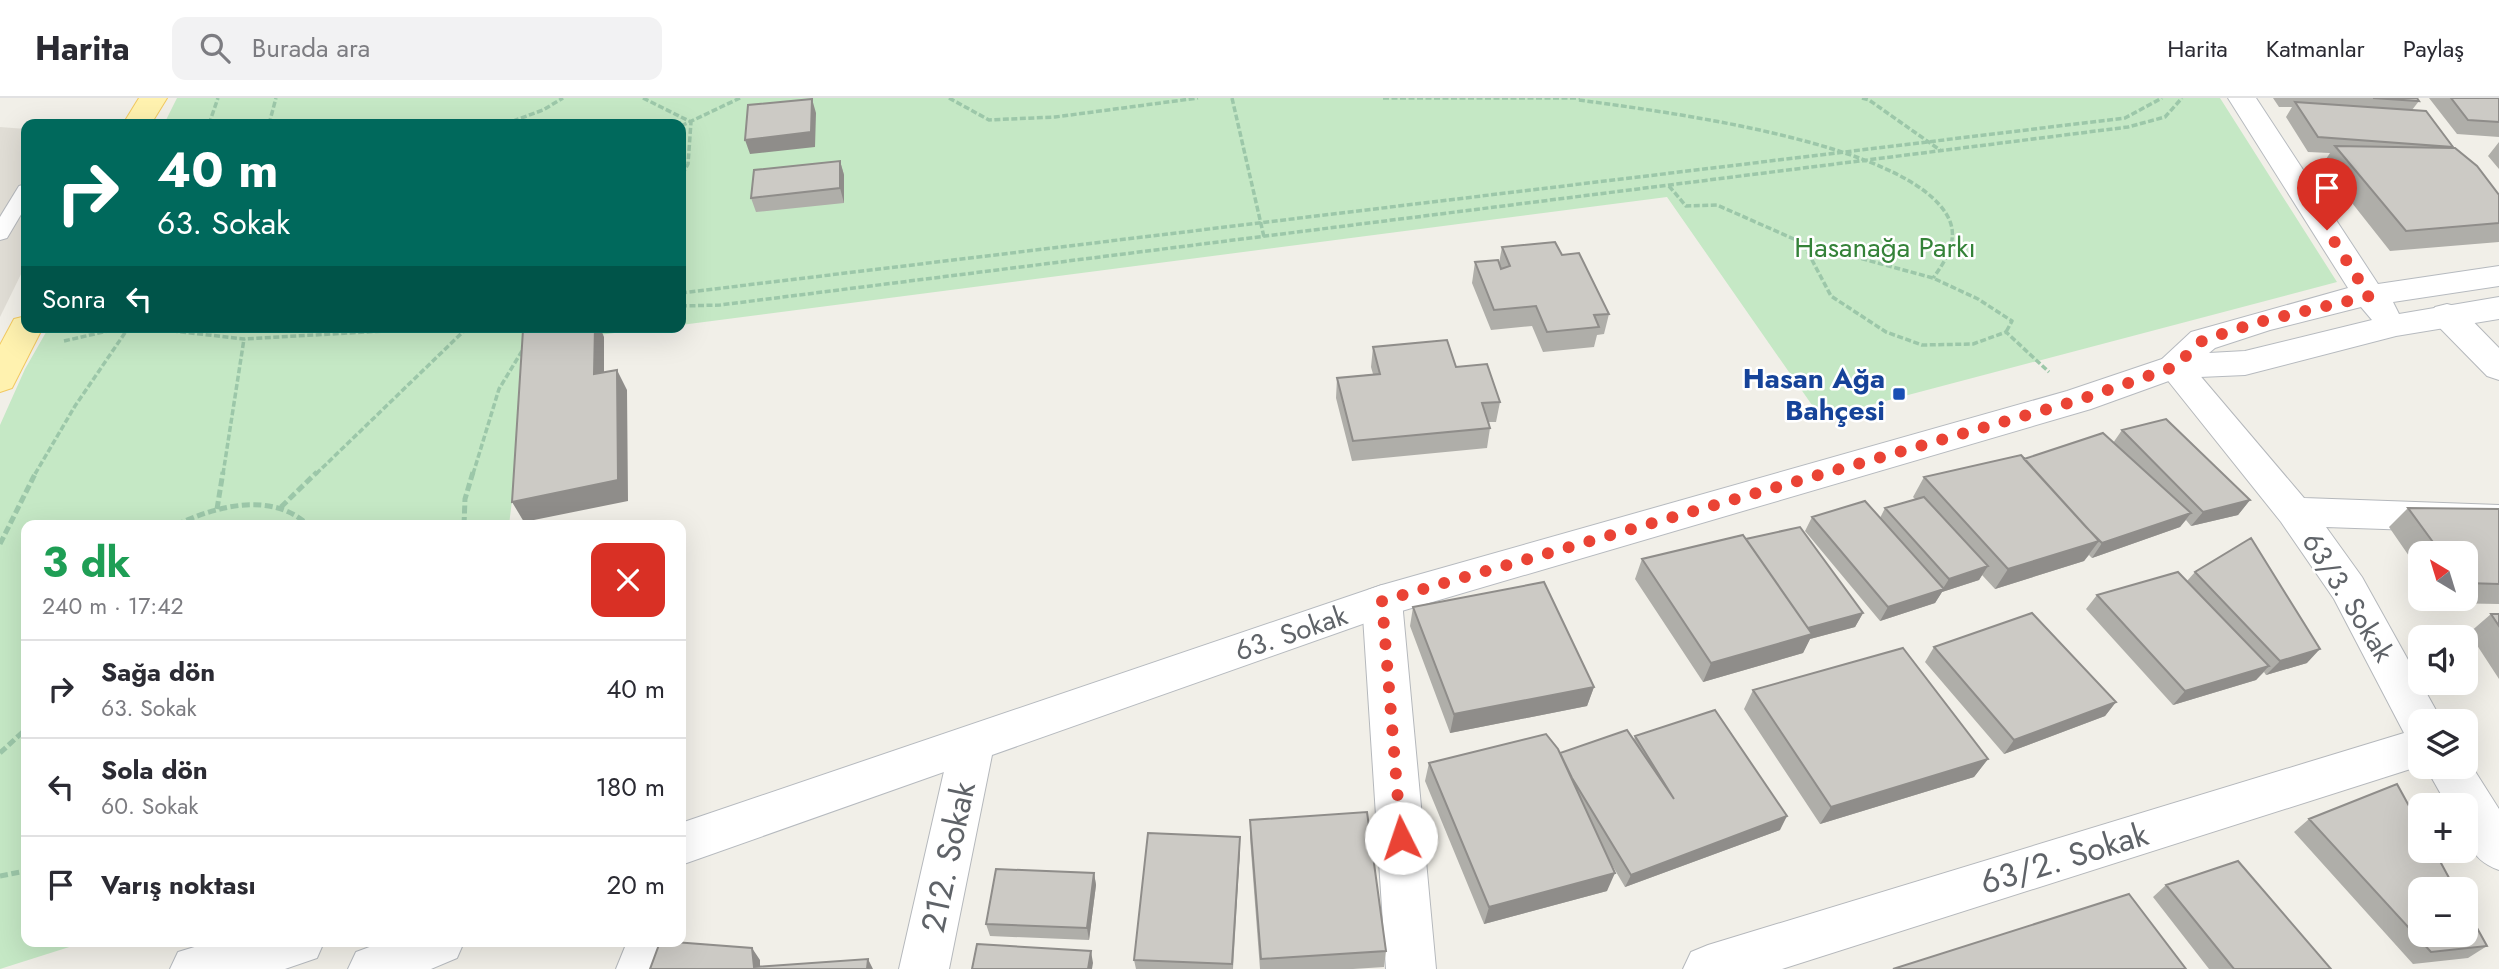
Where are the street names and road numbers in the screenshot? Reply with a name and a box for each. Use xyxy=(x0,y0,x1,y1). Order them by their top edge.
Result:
street label: 63/3. Sokak xyxy=(2292,524,2404,670)
street label: 63. Sokak xyxy=(1229,594,1353,671)
street label: 212. Sokak xyxy=(909,777,987,937)
street label: 63/2. Sokak xyxy=(1974,810,2154,906)

